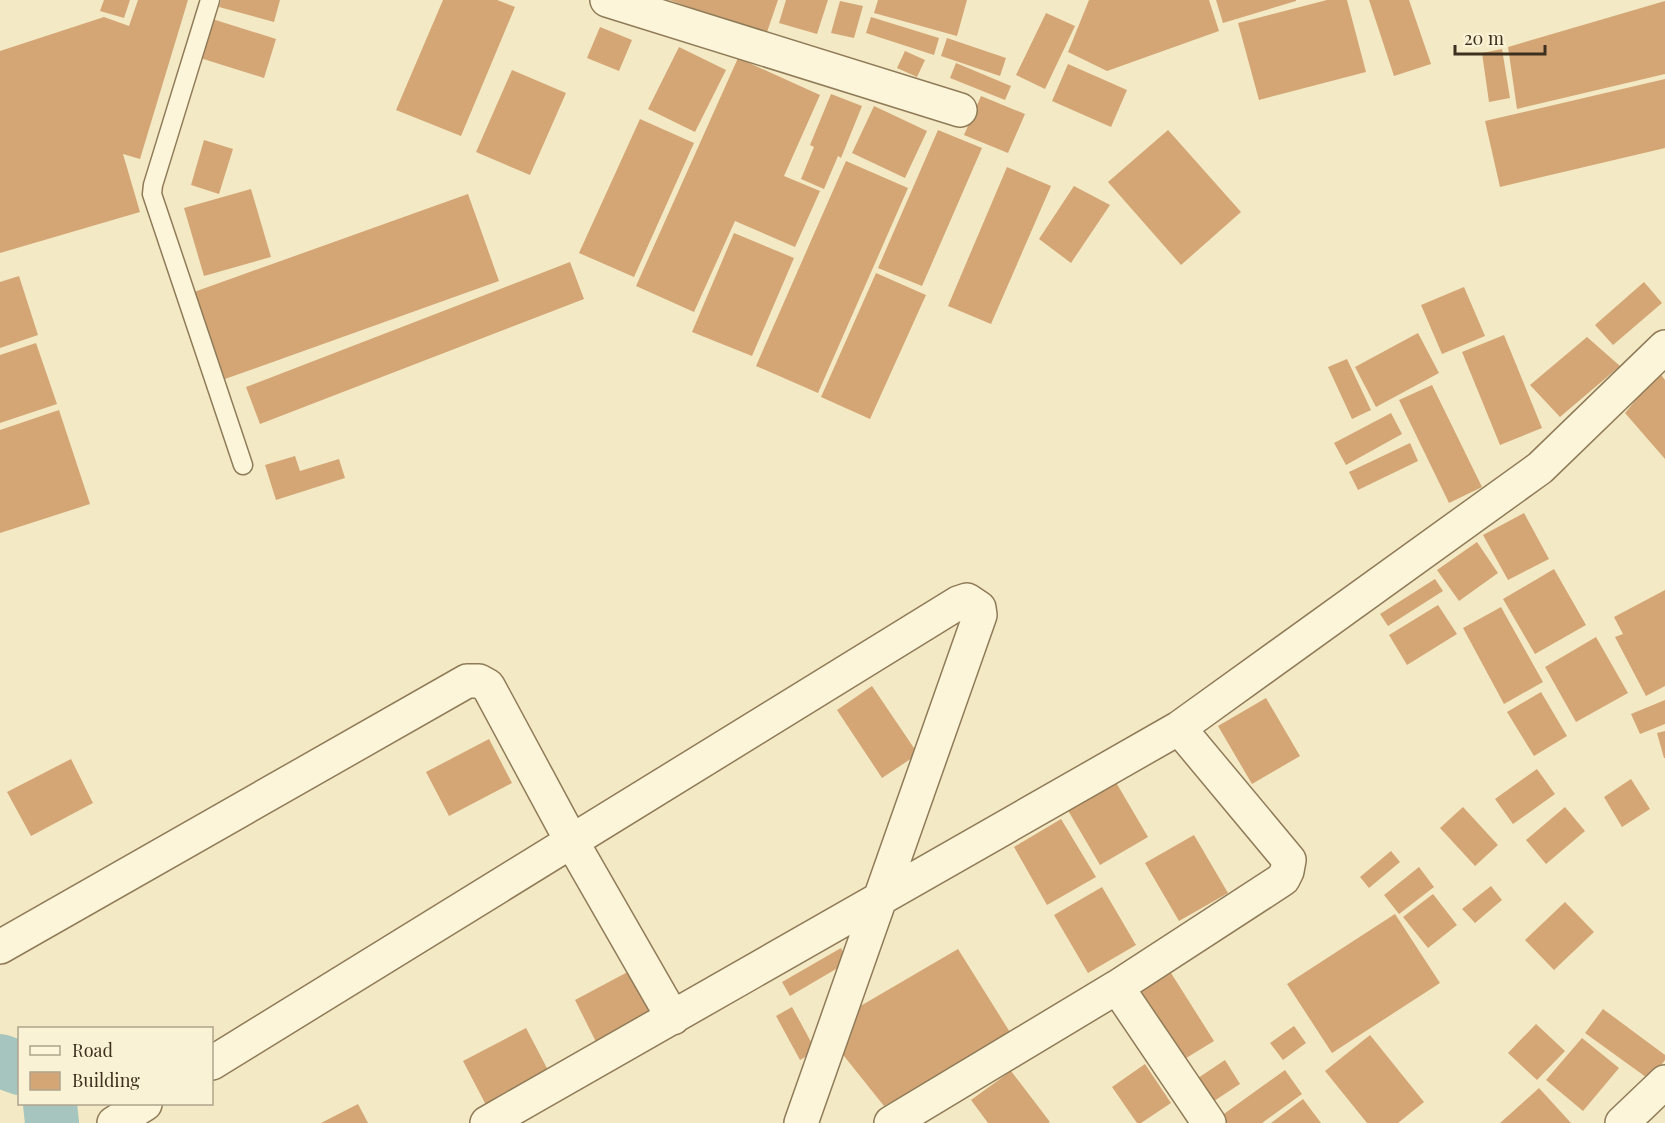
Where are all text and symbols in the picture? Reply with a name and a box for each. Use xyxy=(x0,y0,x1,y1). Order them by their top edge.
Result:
scale bar xyxy=(1455,18,1545,56)
text: 20 m xyxy=(1464,26,1504,50)
legend xyxy=(18,1027,213,1105)
text: Road xyxy=(72,1038,113,1062)
text: Building xyxy=(72,1068,140,1092)

